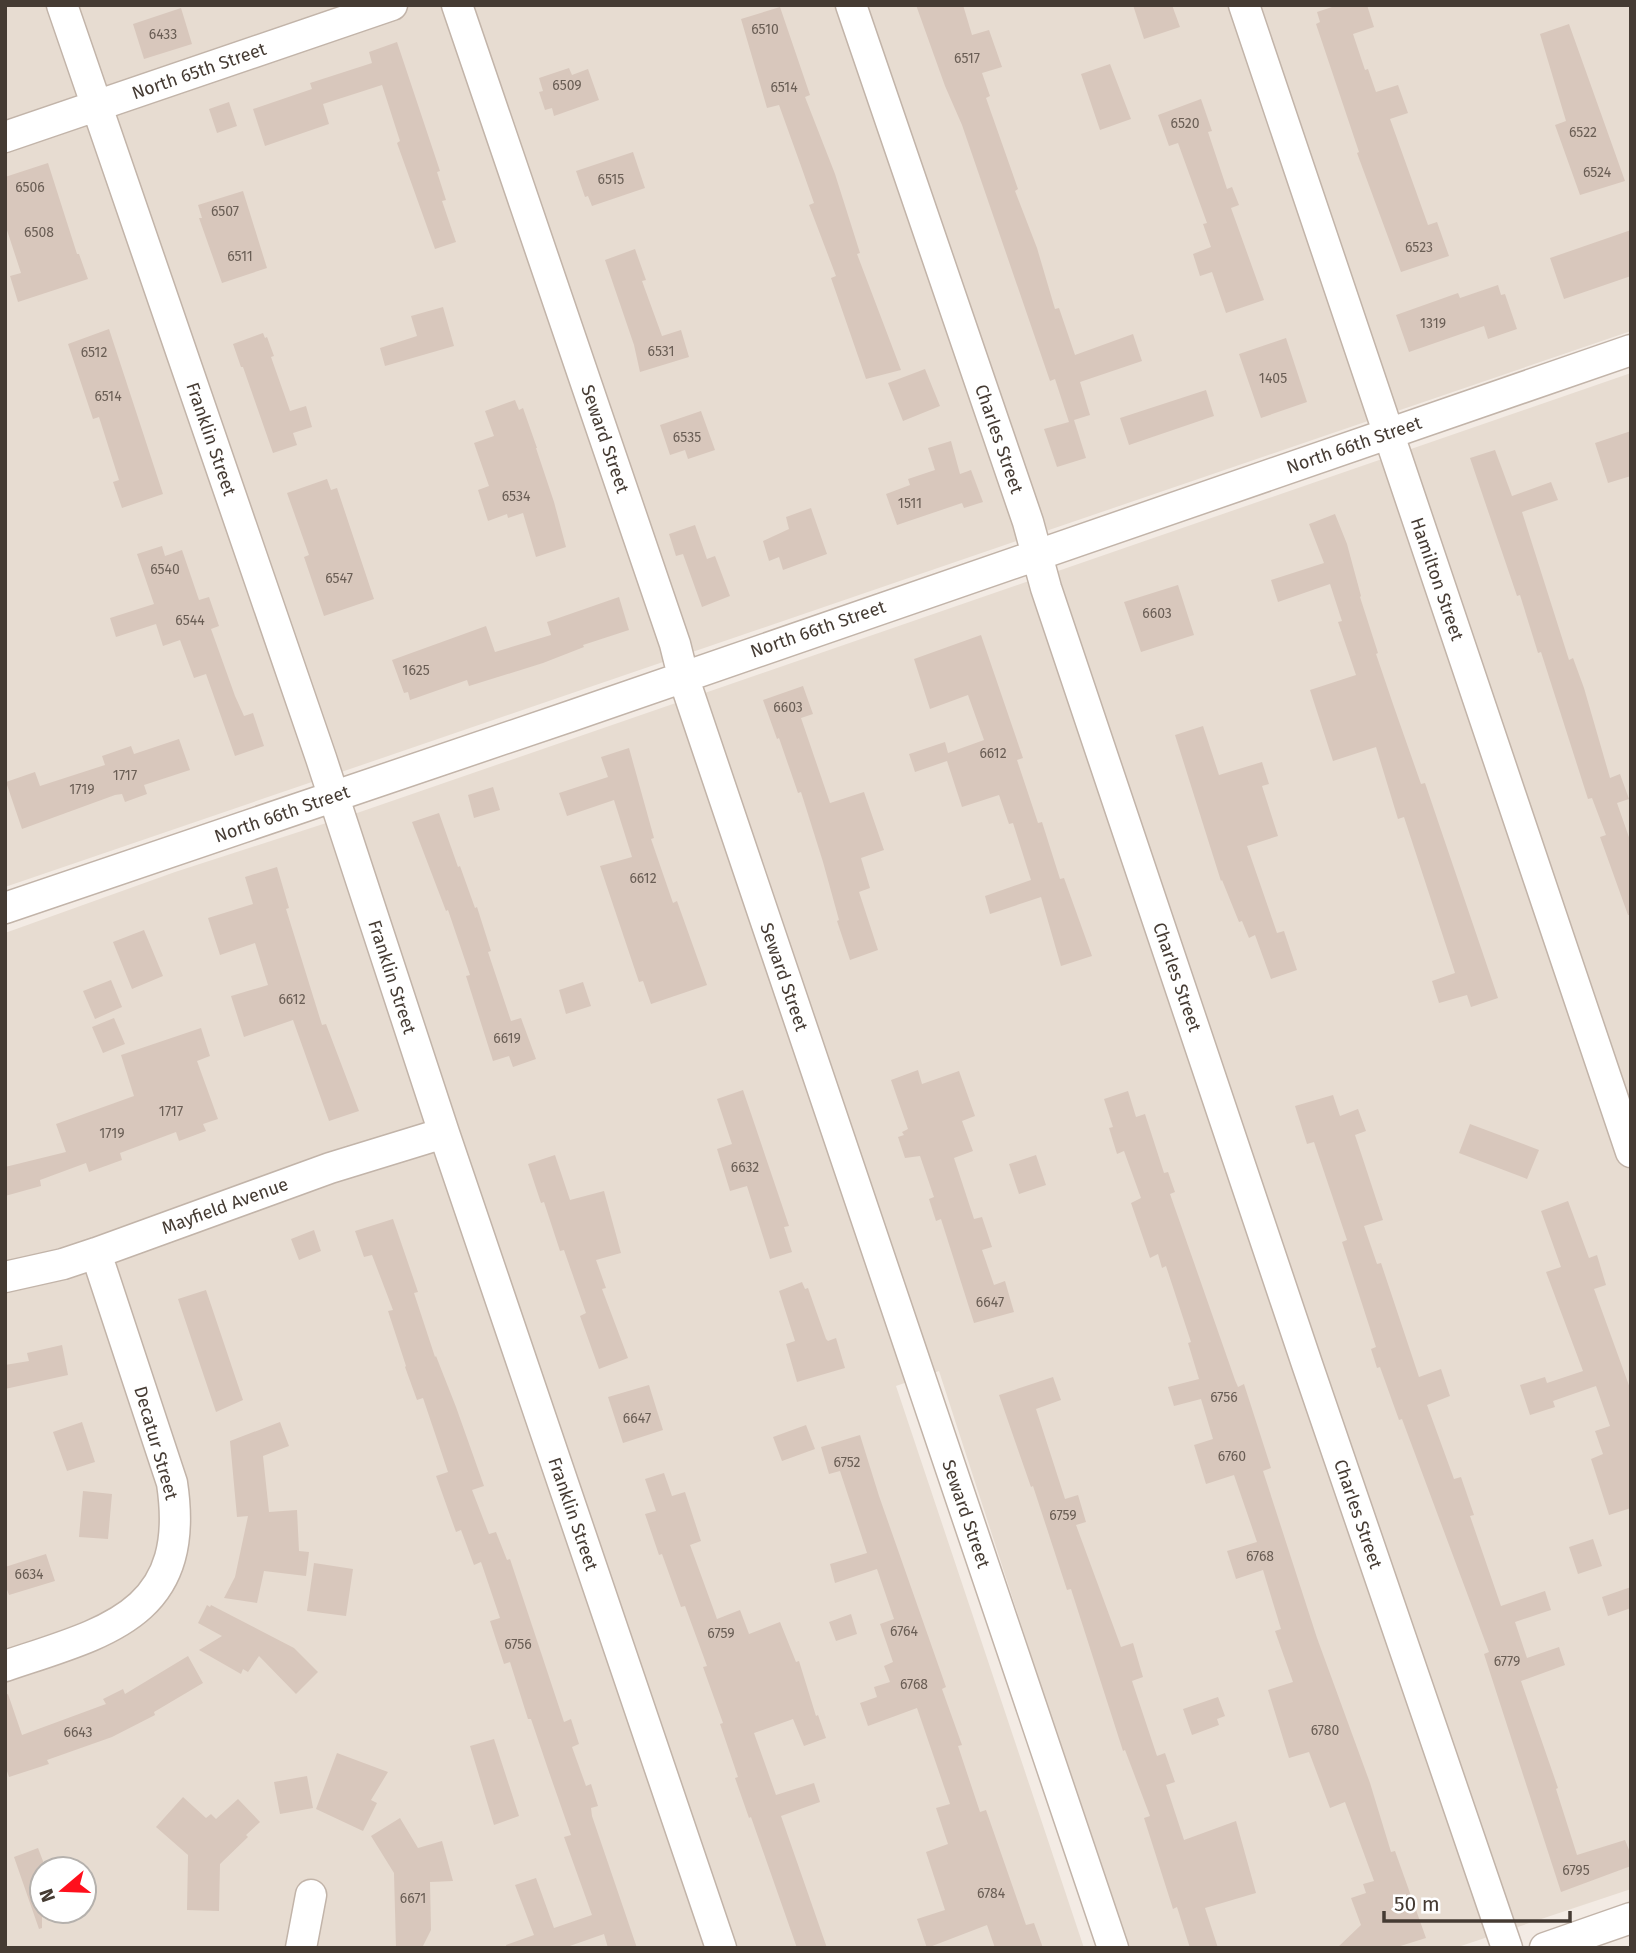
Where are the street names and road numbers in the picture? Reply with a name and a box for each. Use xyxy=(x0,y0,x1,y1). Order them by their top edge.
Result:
street label: North 65th Street xyxy=(129,38,270,104)
street label: Franklin Street xyxy=(181,379,241,499)
street label: Charles Street xyxy=(970,381,1028,497)
street label: Seward Street xyxy=(576,382,634,496)
street label: North 66th Street xyxy=(1284,411,1425,478)
street label: Hamilton Street xyxy=(1406,515,1469,644)
street label: North 66th Street xyxy=(748,595,889,662)
street label: North 66th Street xyxy=(212,780,353,847)
street label: Franklin Street xyxy=(363,917,421,1037)
street label: Charles Street xyxy=(1148,919,1206,1035)
street label: Seward Street xyxy=(755,920,813,1034)
street label: Mayfield Avenue xyxy=(159,1173,291,1239)
street label: Decatur Street xyxy=(129,1384,183,1503)
street label: Franklin Street xyxy=(543,1454,603,1574)
street label: Charles Street xyxy=(1329,1456,1387,1572)
street label: Seward Street xyxy=(937,1457,995,1571)

